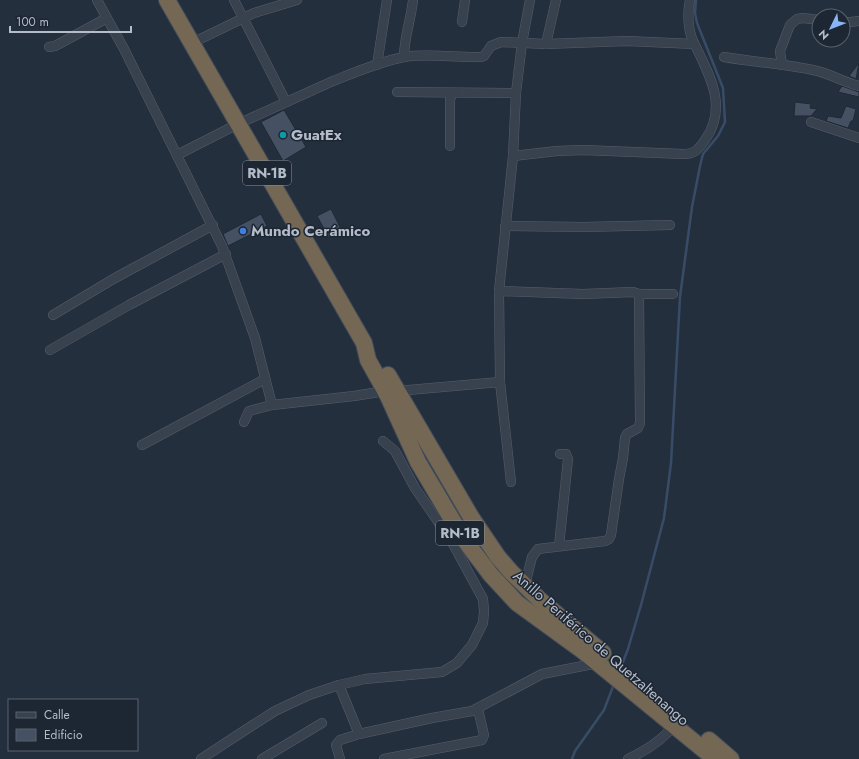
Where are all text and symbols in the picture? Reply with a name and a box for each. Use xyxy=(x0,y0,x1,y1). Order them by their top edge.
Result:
scale bar xyxy=(10,8,131,34)
north arrow xyxy=(811,8,851,48)
text: 100 m xyxy=(16,13,49,31)
text: N xyxy=(815,26,833,43)
place label: GuatEx xyxy=(291,124,342,146)
marker: GuatEx xyxy=(278,130,288,140)
road number: RN-1B xyxy=(243,161,291,185)
place label: Mundo Cerámico xyxy=(251,220,371,242)
marker: Mundo Cerámico xyxy=(238,226,248,236)
road number: RN-1B xyxy=(436,521,484,545)
street label: Anillo Periférico de Quetzaltenango xyxy=(508,565,694,731)
legend xyxy=(8,699,138,751)
text: Calle xyxy=(44,706,70,724)
text: Edificio xyxy=(44,726,83,744)

